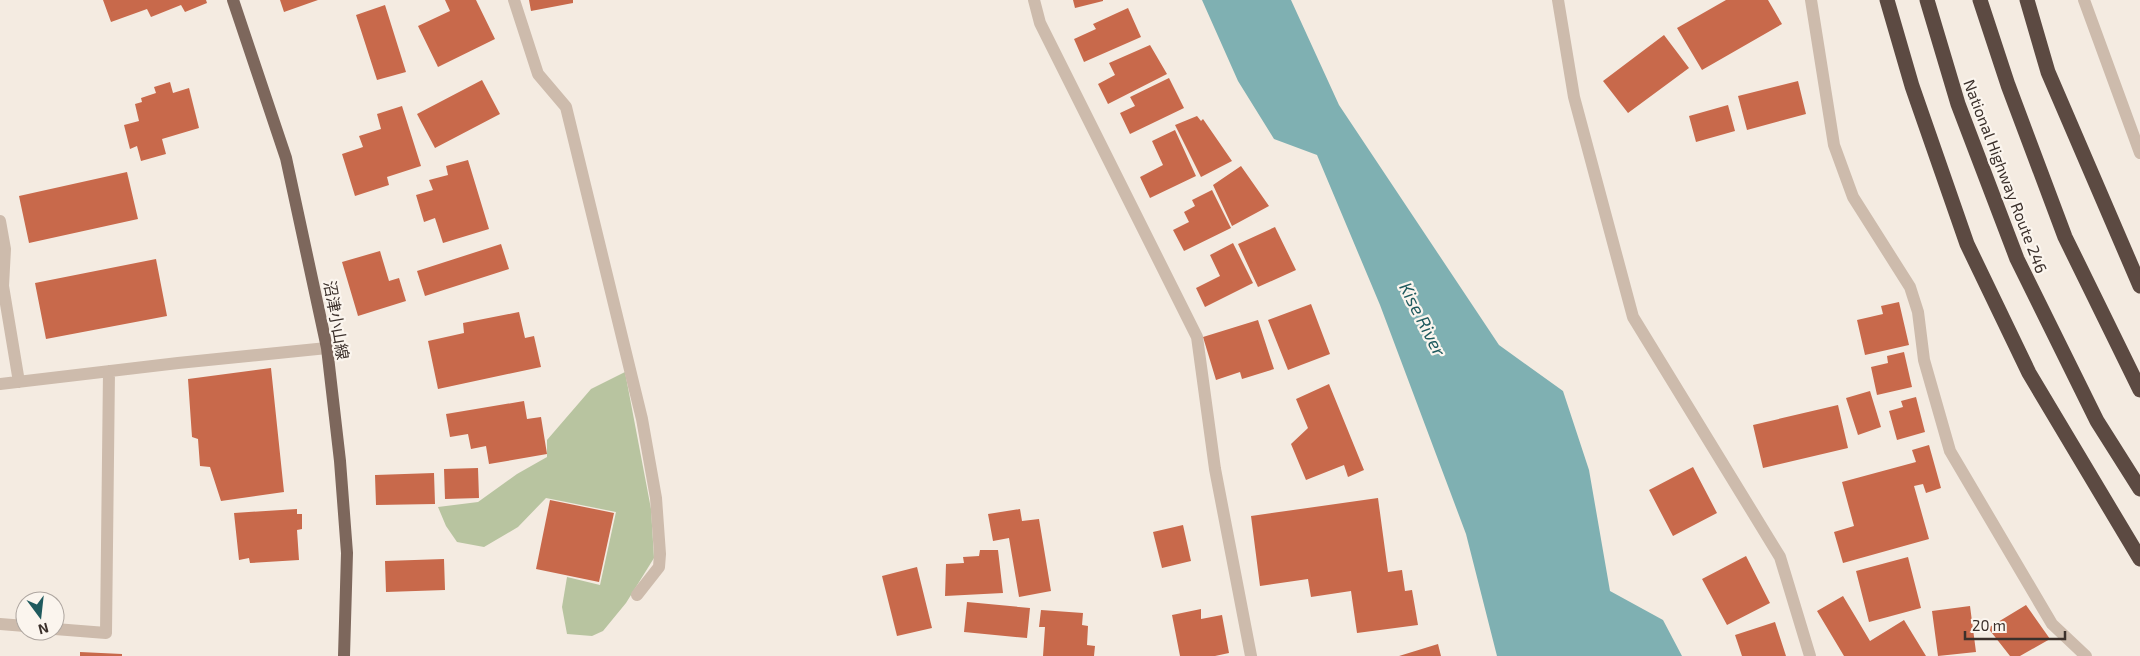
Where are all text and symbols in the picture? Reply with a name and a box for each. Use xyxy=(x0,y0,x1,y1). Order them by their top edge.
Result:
street label: National Highway Route 246 xyxy=(1960,76,2052,276)
water label: Kise River xyxy=(1395,278,1451,360)
street label: 沼津小山線 xyxy=(321,279,353,361)
north arrow xyxy=(15,591,65,641)
scale bar xyxy=(1965,608,2065,640)
text: 20 m xyxy=(1972,616,2006,634)
text: N xyxy=(36,620,51,639)

